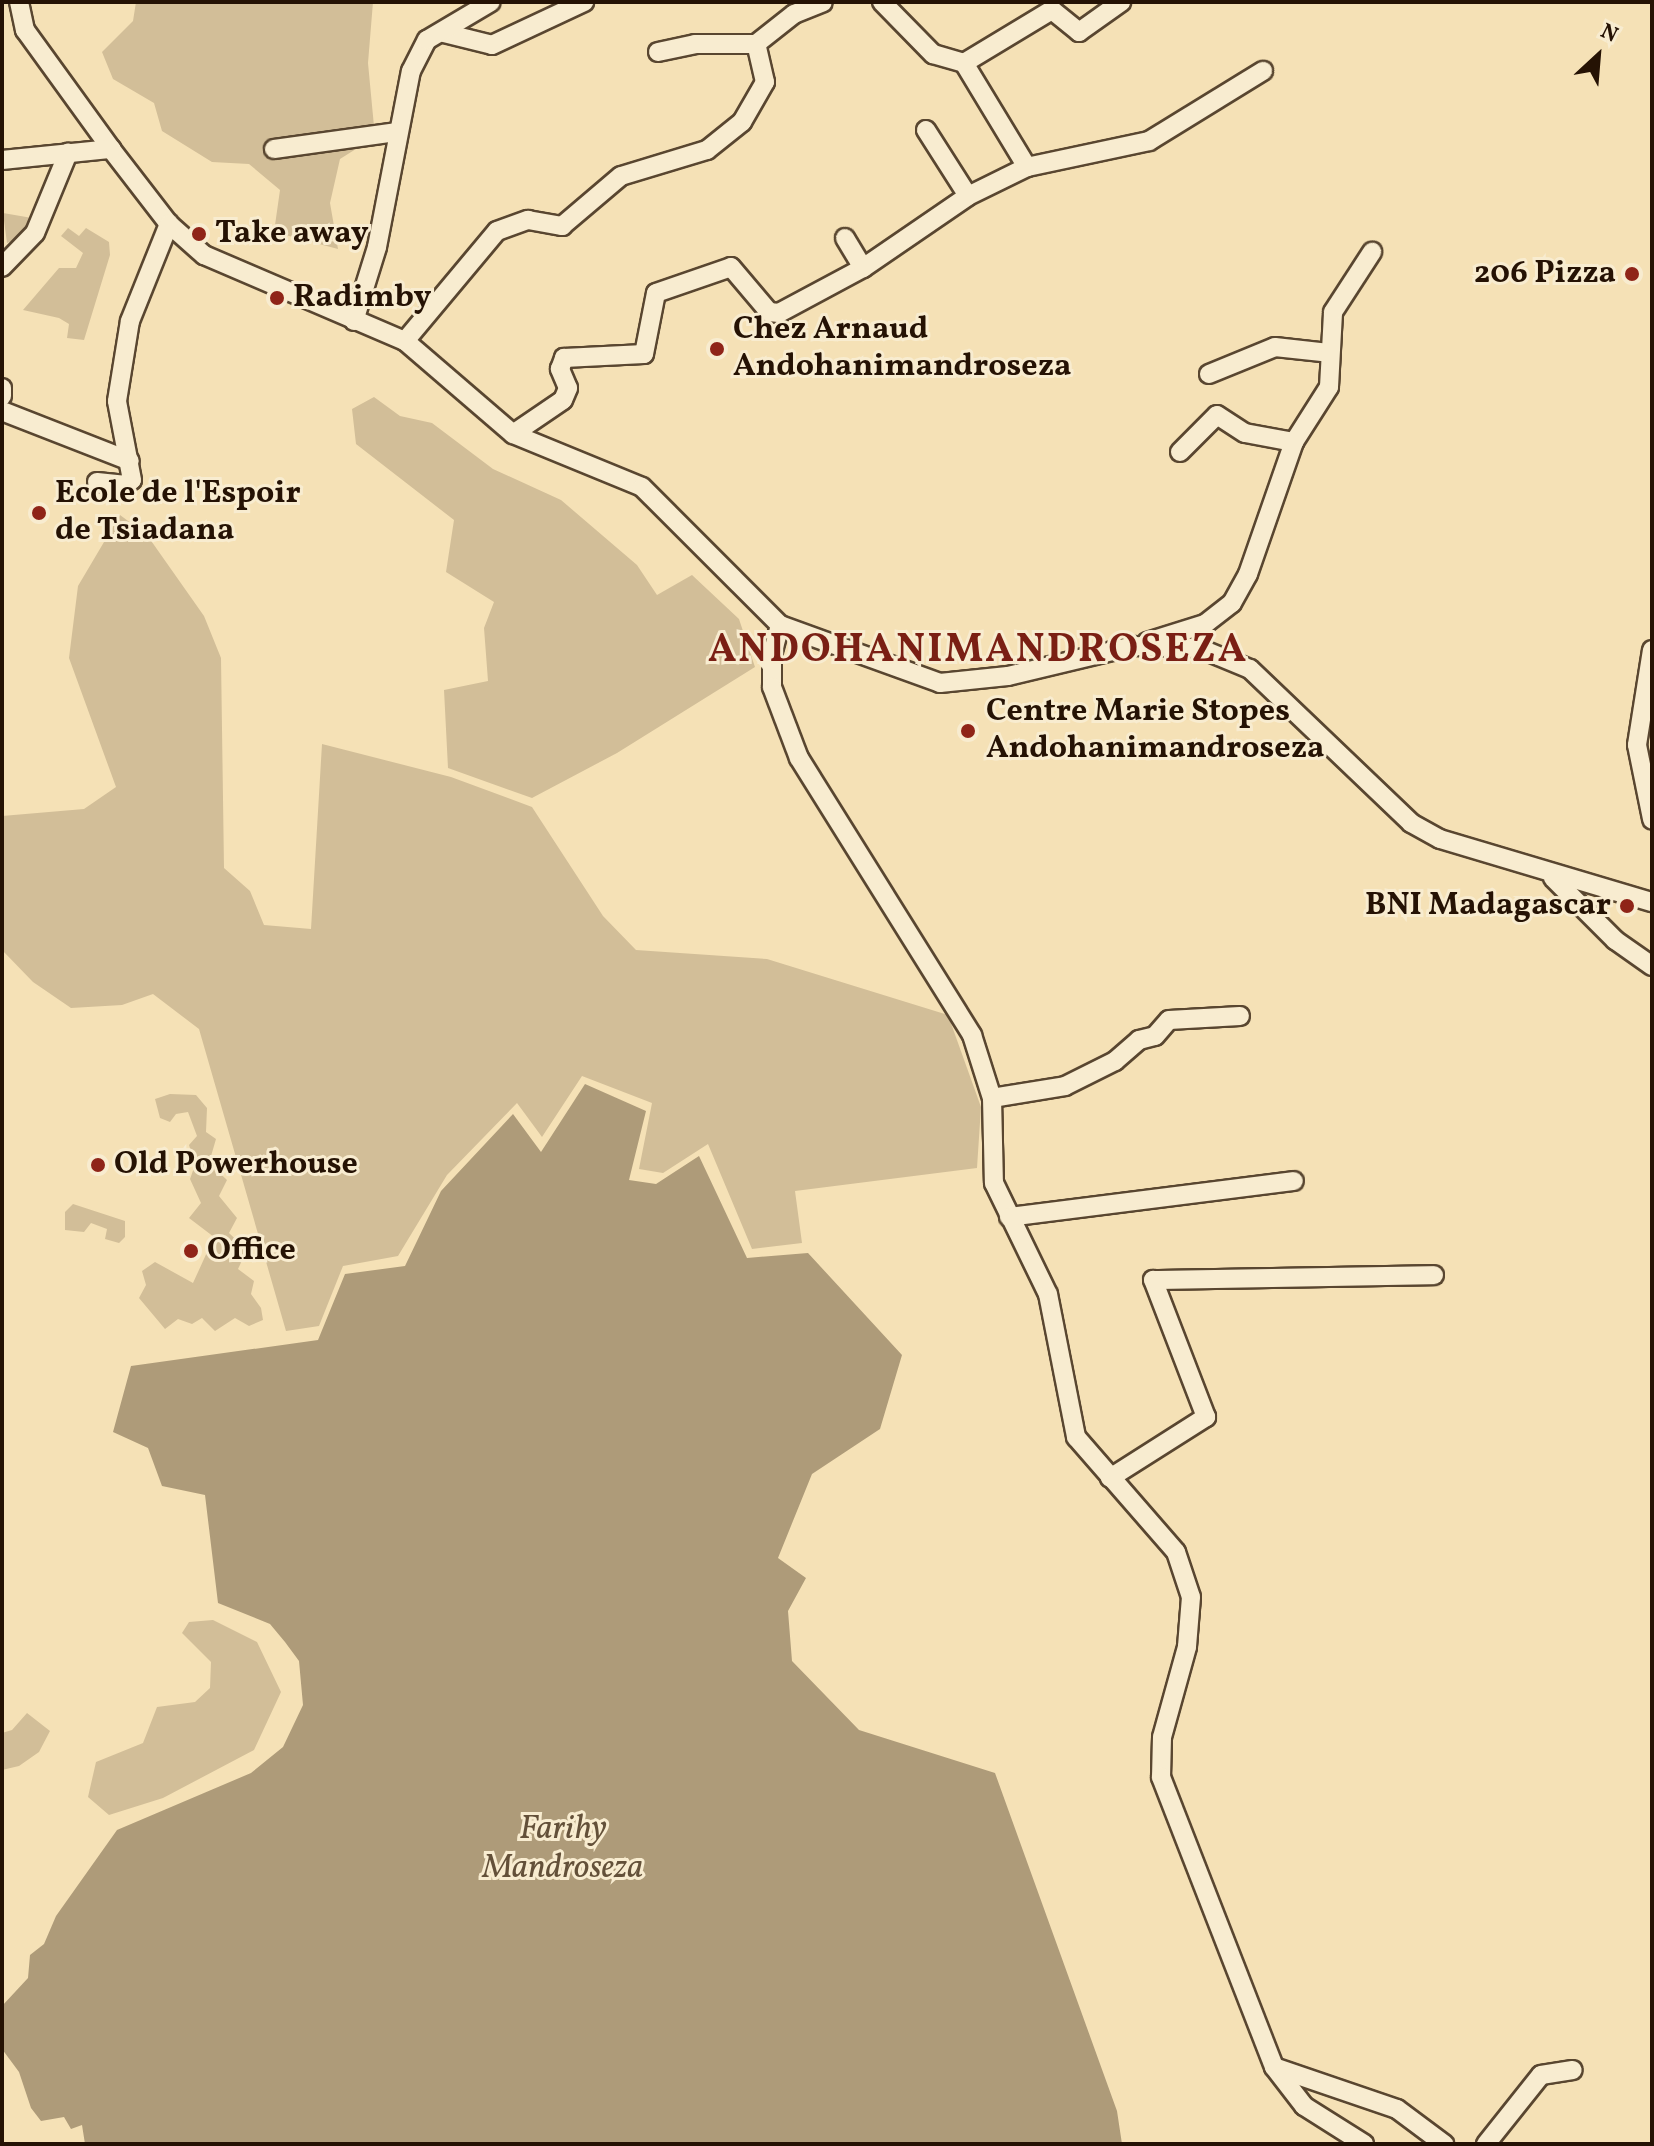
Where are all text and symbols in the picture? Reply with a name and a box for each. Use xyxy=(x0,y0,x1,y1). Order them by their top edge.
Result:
north arrow xyxy=(1558,16,1638,96)
text: N xyxy=(1595,17,1623,51)
place label: Take away xyxy=(215,215,369,253)
marker: Take away xyxy=(190,225,208,243)
place label: 206 Pizza xyxy=(1474,255,1616,293)
marker: 206 Pizza xyxy=(1623,265,1641,283)
place label: Radimby xyxy=(293,279,431,317)
marker: Radimby xyxy=(268,289,286,307)
place label: Chez Arnaud Andohanimandroseza xyxy=(733,312,1071,387)
marker: Chez Arnaud Andohanimandroseza xyxy=(708,340,726,358)
place label: Ecole de l'Espoir de Tsiadana xyxy=(55,476,301,551)
marker: Ecole de l'Espoir de Tsiadana xyxy=(30,504,48,522)
district label: ANDOHANIMANDROSEZA xyxy=(708,627,1248,675)
place label: Centre Marie Stopes Andohanimandroseza xyxy=(986,694,1324,769)
marker: Centre Marie Stopes Andohanimandroseza xyxy=(957,720,979,742)
place label: BNI Madagascar xyxy=(1365,887,1611,925)
marker: BNI Madagascar xyxy=(1618,897,1636,915)
place label: Old Powerhouse xyxy=(114,1146,358,1184)
marker: Old Powerhouse xyxy=(89,1156,107,1174)
place label: Office xyxy=(207,1232,296,1270)
marker: Office xyxy=(182,1242,200,1260)
water label: Farihy Mandroseza xyxy=(483,1809,643,1888)

